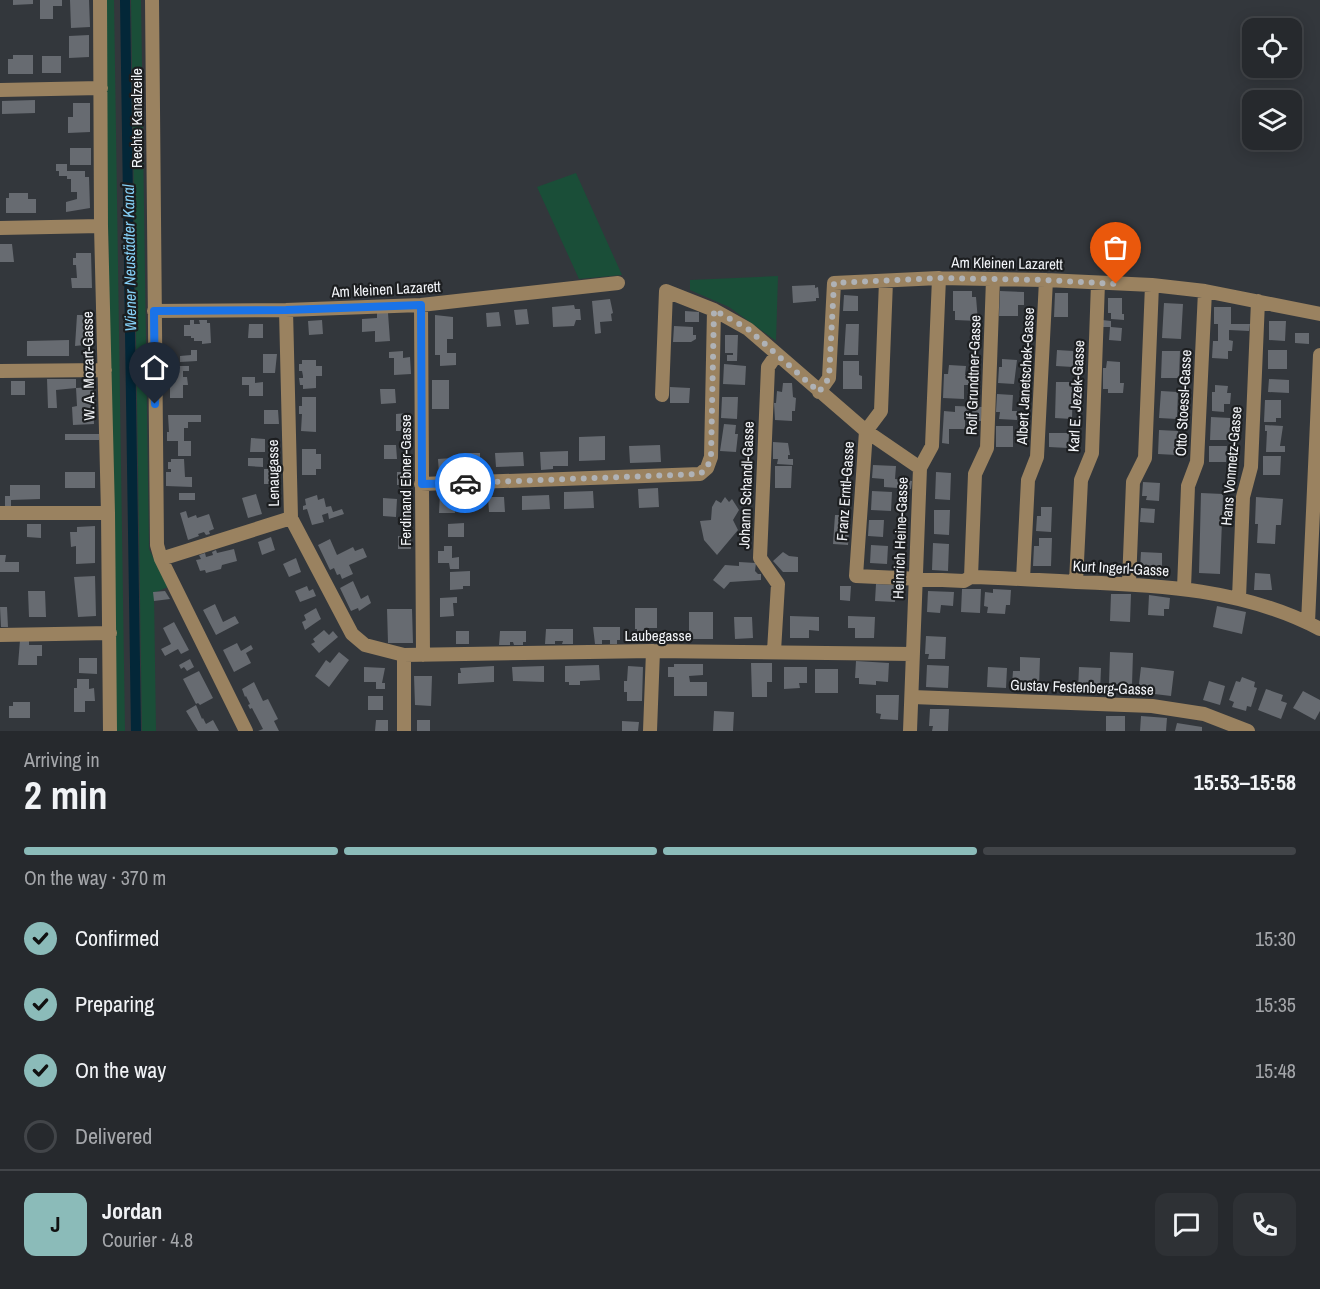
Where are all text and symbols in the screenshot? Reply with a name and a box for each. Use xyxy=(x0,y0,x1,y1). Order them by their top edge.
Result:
map controls xyxy=(1242,18,1302,150)
button: locate xyxy=(1242,18,1302,78)
street label: Rechte Kanalzeile xyxy=(126,68,147,168)
button: layers xyxy=(1242,90,1302,150)
water label: Wiener Neustädter Kanal xyxy=(117,183,141,332)
pin xyxy=(1090,222,1141,284)
icon: bag xyxy=(1099,231,1132,264)
street label: Am Kleinen Lazarett xyxy=(950,252,1063,274)
street label: Am kleinen Lazarett xyxy=(330,276,442,302)
street label: Albert Janetschek-Gasse xyxy=(1011,307,1039,446)
street label: W. A. Mozart-Gasse xyxy=(77,311,99,421)
street label: Rolf Grundtner-Gasse xyxy=(960,314,986,435)
street label: Karl E. Jezek-Gasse xyxy=(1063,339,1089,453)
pin xyxy=(129,342,180,404)
street label: Otto Stoessl-Gasse xyxy=(1170,349,1196,457)
icon: home xyxy=(138,351,171,384)
street label: Hans Vonmetz-Gasse xyxy=(1215,405,1247,527)
street label: Ferdinand Ebner-Gasse xyxy=(395,414,416,546)
street label: Johann Schandl-Gasse xyxy=(733,421,759,549)
street label: Lenaugasse xyxy=(262,439,284,507)
street label: Franz Erntl-Gasse xyxy=(831,440,859,542)
courier xyxy=(435,453,495,513)
icon: car xyxy=(449,467,482,500)
street label: Heinrich Heine-Gasse xyxy=(887,476,913,600)
street label: Kurt Ingerl-Gasse xyxy=(1072,555,1170,581)
street label: Laubegasse xyxy=(624,625,692,646)
street label: Gustav Festenberg-Gasse xyxy=(1010,674,1154,700)
text: Arriving in xyxy=(24,746,100,773)
text: 15:53–15:58 xyxy=(1194,767,1296,797)
text: 2 min xyxy=(24,769,108,821)
text: On the way · 370 m xyxy=(24,864,166,891)
icon: check xyxy=(24,922,57,955)
text: Confirmed xyxy=(75,923,159,953)
text: 15:30 xyxy=(1255,925,1296,952)
icon: check xyxy=(24,988,57,1021)
text: Preparing xyxy=(75,989,154,1019)
text: 15:35 xyxy=(1255,991,1296,1018)
icon: check xyxy=(24,1054,57,1087)
text: On the way xyxy=(75,1055,166,1085)
text: 15:48 xyxy=(1255,1057,1296,1084)
text: Delivered xyxy=(75,1121,152,1151)
button: chat xyxy=(1155,1193,1218,1256)
button: phone xyxy=(1233,1193,1296,1256)
text: Jordan xyxy=(102,1196,162,1226)
text: J xyxy=(50,1209,61,1239)
text: Courier · 4.8 xyxy=(102,1226,193,1253)

